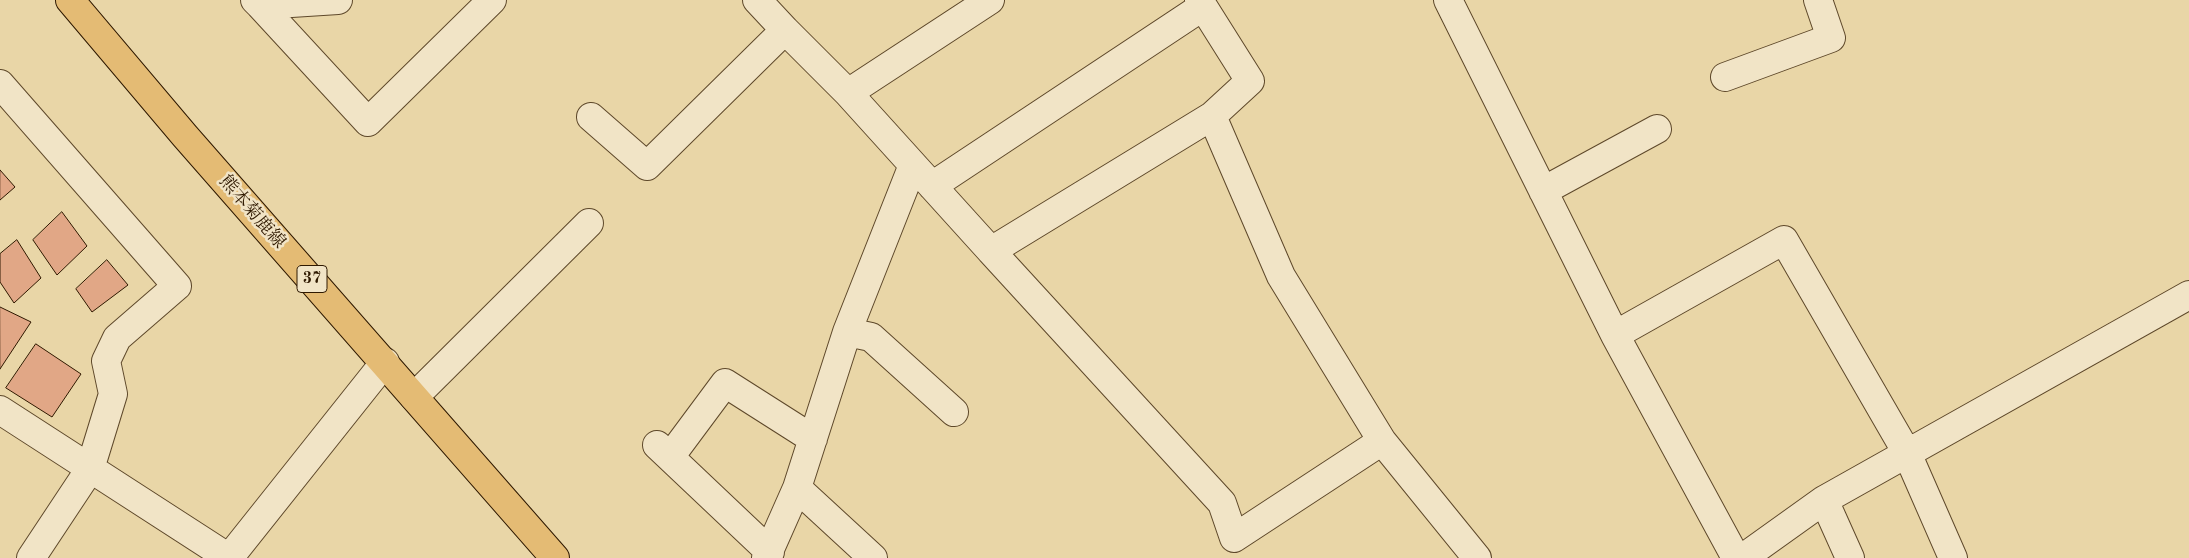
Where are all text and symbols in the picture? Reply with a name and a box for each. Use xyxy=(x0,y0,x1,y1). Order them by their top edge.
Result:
street label: 熊本菊鹿線 xyxy=(214,171,290,253)
road number: 37 xyxy=(297,266,327,292)

